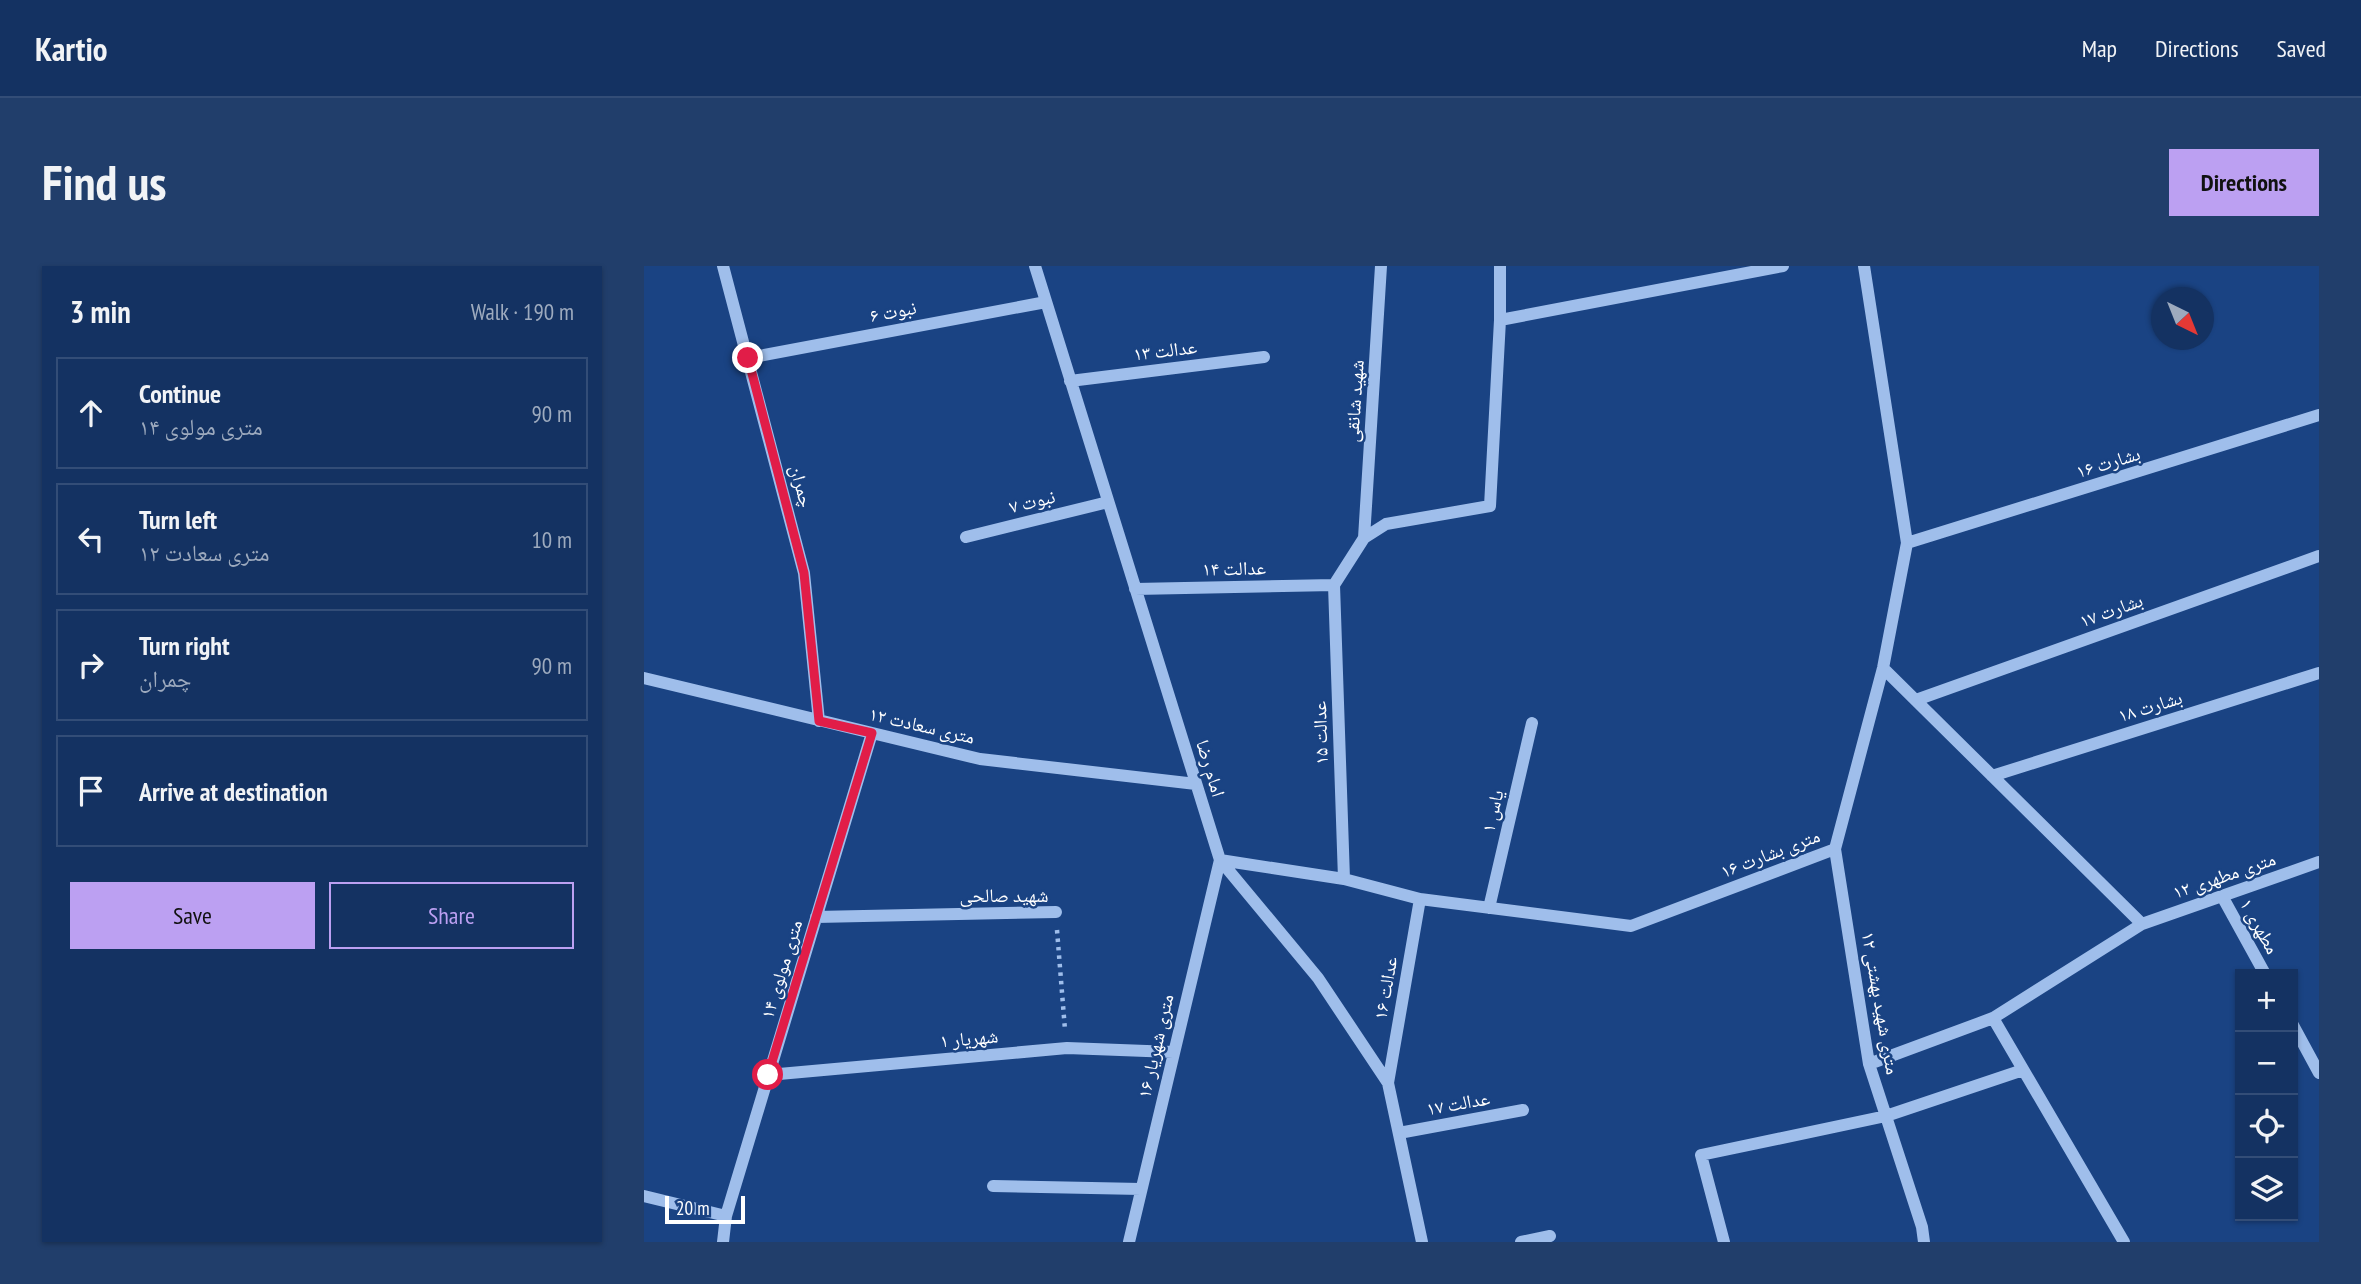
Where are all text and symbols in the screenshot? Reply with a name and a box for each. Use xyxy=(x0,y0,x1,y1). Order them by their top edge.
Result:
text: Kartio xyxy=(35,27,108,70)
text: Map xyxy=(2082,33,2117,64)
text: Directions xyxy=(2155,33,2239,64)
text: Saved xyxy=(2277,33,2326,64)
button: Directions xyxy=(2169,149,2319,216)
text: Find us xyxy=(42,150,166,214)
north arrow xyxy=(2151,287,2214,350)
text: 3 min xyxy=(70,292,131,331)
street label: نبوت ۶ xyxy=(868,295,918,327)
text: Walk · 190 m xyxy=(471,297,574,326)
street label: عدالت ۱۳ xyxy=(1132,334,1199,366)
route end xyxy=(732,342,763,373)
street label: شهید شانقی xyxy=(1339,359,1369,443)
text: Continue xyxy=(139,377,221,410)
icon: ahead xyxy=(72,394,110,432)
text: 90 m xyxy=(531,399,572,428)
text: ۱۴ متری مولوی xyxy=(139,412,263,441)
street label: بشارت ۱۶ xyxy=(2073,441,2143,483)
street label: چمران xyxy=(785,462,819,510)
street label: نبوت ۷ xyxy=(1006,484,1058,518)
text: Turn left xyxy=(139,503,217,536)
icon: left xyxy=(72,520,110,558)
text: 10 m xyxy=(531,525,572,554)
text: ۱۲ متری سعادت xyxy=(139,538,269,567)
street label: عدالت ۱۴ xyxy=(1202,555,1266,581)
street label: بشارت ۱۷ xyxy=(2076,587,2146,633)
text: Turn right xyxy=(139,629,230,662)
icon: right xyxy=(72,646,110,684)
text: 90 m xyxy=(531,651,572,680)
text: چمران xyxy=(139,664,191,693)
street label: بشارت ۱۸ xyxy=(2115,685,2185,727)
street label: عدالت ۱۵ xyxy=(1307,700,1333,765)
street label: ۱۲ متری سعادت xyxy=(867,701,977,749)
street label: امام رضا xyxy=(1189,737,1231,800)
icon: arrive xyxy=(72,772,110,810)
text: Arrive at destination xyxy=(139,775,328,808)
street label: یاس ۱ xyxy=(1475,787,1509,835)
street label: ۱۶ متری بشارت xyxy=(1717,823,1823,883)
street label: ۱۲ متری مطهری xyxy=(2169,846,2279,904)
button: Save xyxy=(70,882,315,949)
button: Share xyxy=(329,882,574,949)
street label: شهید صالحی xyxy=(959,883,1049,907)
street label: مطهری ۱ xyxy=(2235,894,2285,958)
street label: ۱۴ متری مولوی xyxy=(755,917,807,1021)
street label: ۱۲ متری شهید بهشتی xyxy=(1857,930,1905,1076)
street label: عدالت ۱۶ xyxy=(1368,954,1402,1021)
map controls xyxy=(2235,969,2298,1221)
button: + xyxy=(2235,969,2298,1032)
street label: ۱۶ متری شهریار xyxy=(1131,992,1179,1100)
street label: شهریار ۱ xyxy=(939,1023,999,1053)
button: − xyxy=(2235,1032,2298,1095)
route start xyxy=(752,1059,783,1090)
street label: عدالت ۱۷ xyxy=(1425,1086,1492,1120)
button: locate xyxy=(2235,1095,2298,1158)
button: layers xyxy=(2235,1158,2298,1221)
scale bar xyxy=(665,1193,746,1225)
text: 20 m xyxy=(676,1196,710,1220)

